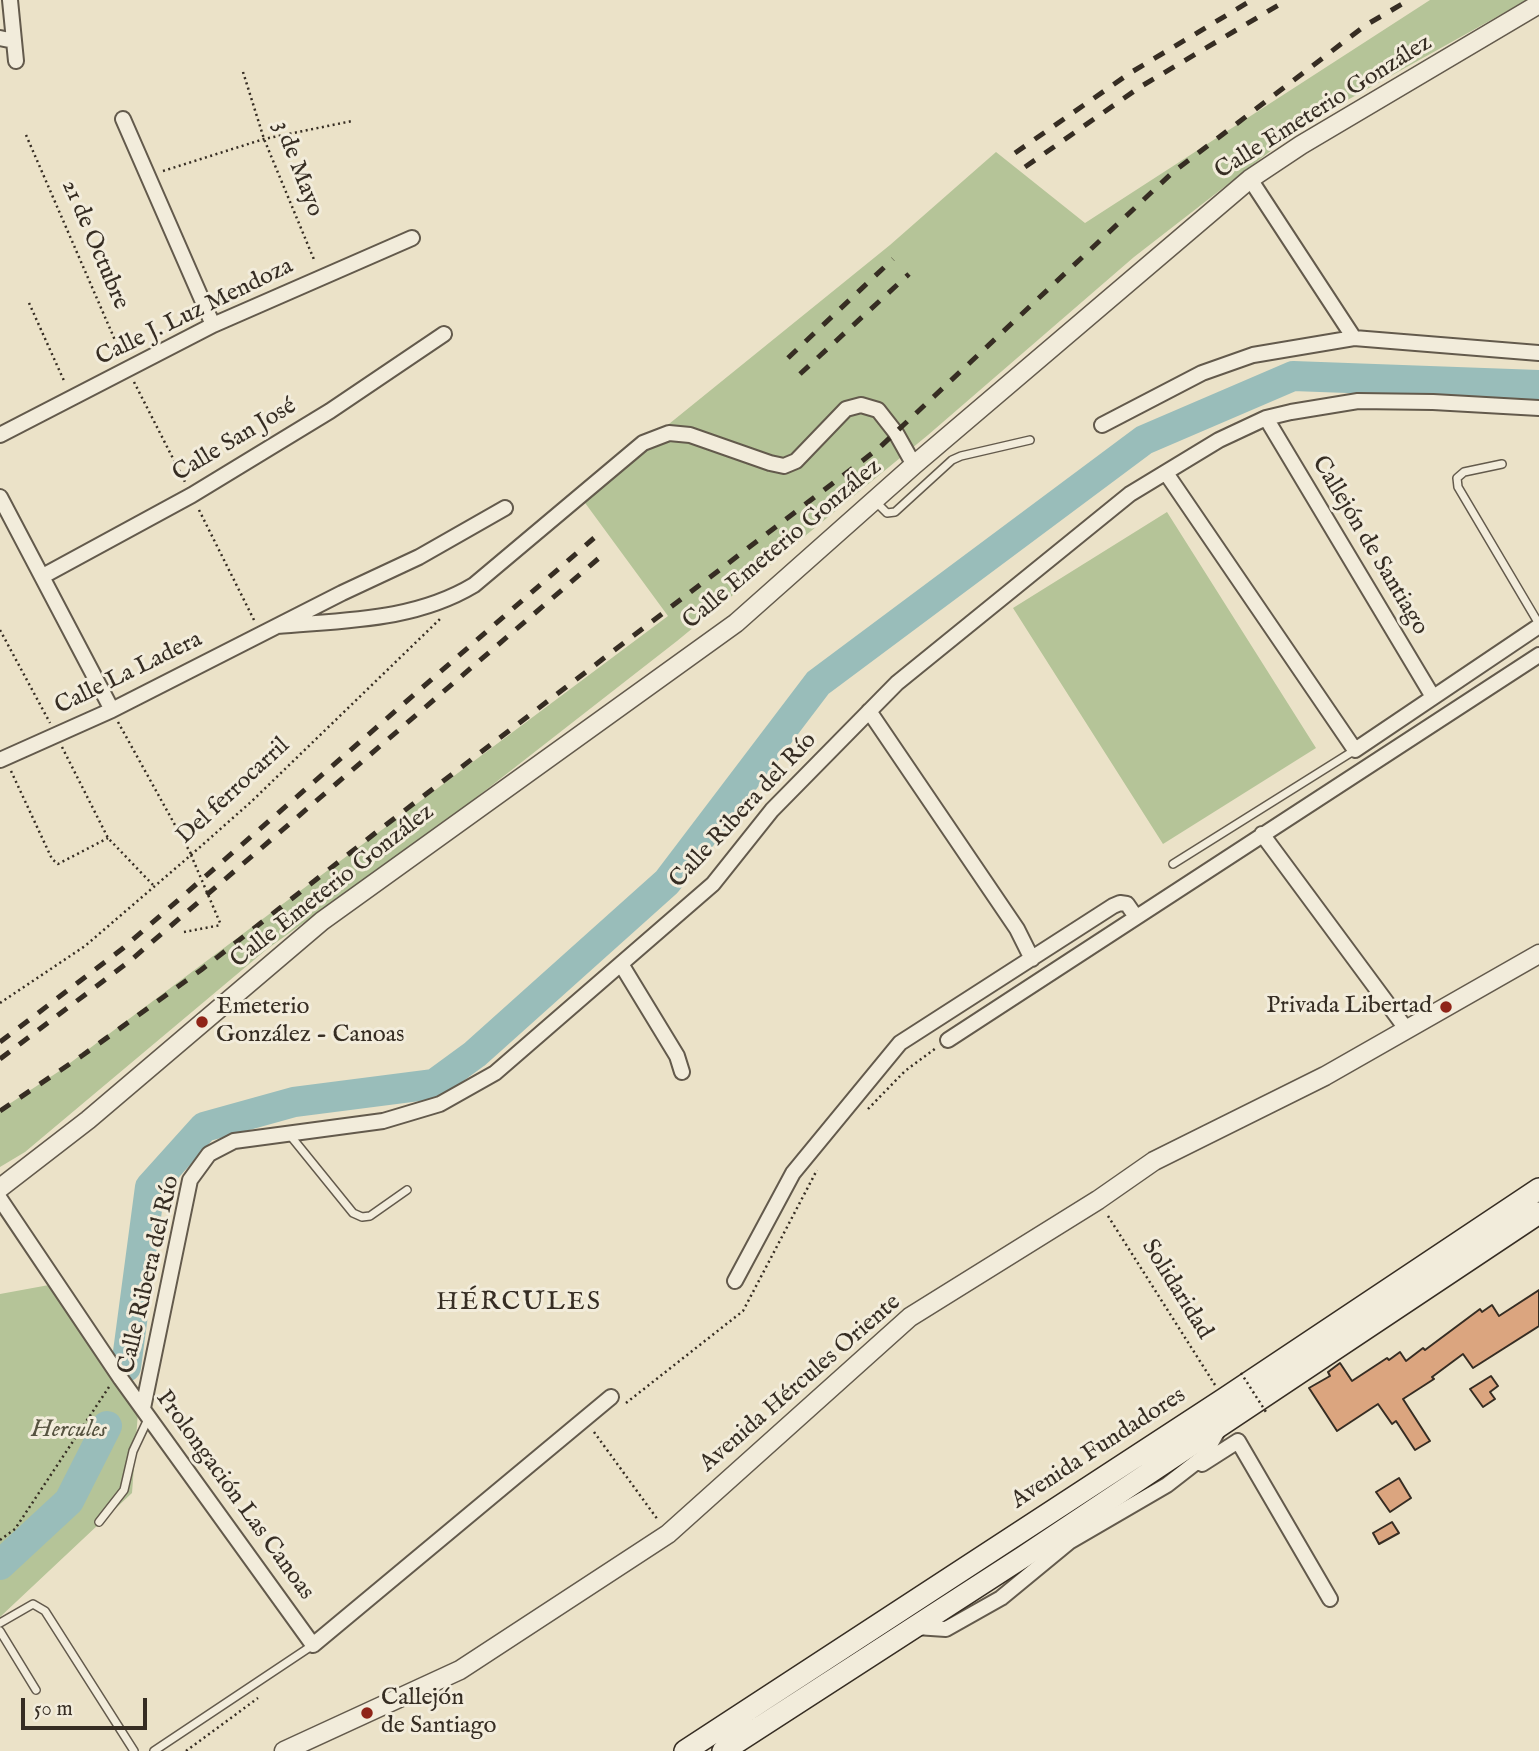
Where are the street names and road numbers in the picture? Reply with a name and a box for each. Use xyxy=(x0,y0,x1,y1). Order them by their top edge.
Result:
street label: Calle Emeterio González xyxy=(1210,29,1438,187)
street label: 3 de Mayo xyxy=(266,117,328,221)
street label: 21 de Octubre xyxy=(54,176,134,314)
street label: Calle J. Luz Mendoza xyxy=(92,253,298,373)
street label: Calle San José xyxy=(168,393,302,489)
street label: Callejón de Santiago xyxy=(1304,451,1434,641)
street label: Calle Emeterio González xyxy=(678,454,888,636)
street label: Calle La Ladera xyxy=(51,626,207,722)
street label: Calle Ribera del Río xyxy=(664,727,824,895)
street label: Del ferrocarril xyxy=(172,733,296,851)
street label: Calle Emeterio González xyxy=(226,799,440,975)
street label: Calle Ribera del Río xyxy=(113,1173,187,1377)
street label: Solidaridad xyxy=(1134,1235,1218,1345)
street label: Avenida Hércules Oriente xyxy=(695,1289,907,1479)
street label: Avenida Fundadores xyxy=(1006,1382,1192,1516)
street label: Prolongación Las Canoas xyxy=(148,1386,320,1606)

